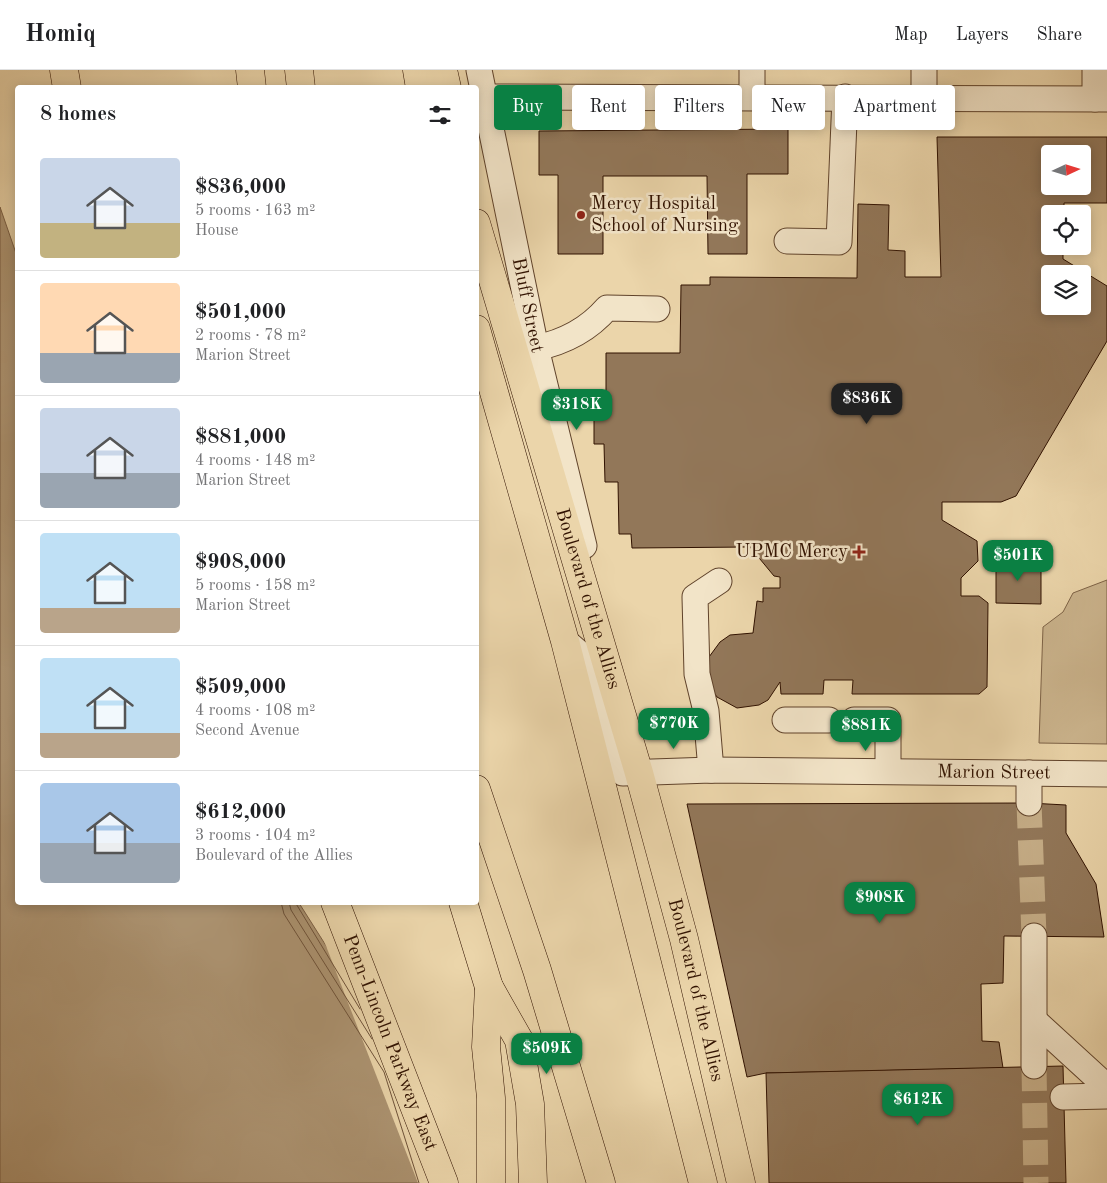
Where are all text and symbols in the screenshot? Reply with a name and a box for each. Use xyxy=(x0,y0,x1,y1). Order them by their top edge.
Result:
text: Homiq xyxy=(25,23,96,47)
text: Map xyxy=(894,26,928,44)
text: Layers xyxy=(956,26,1008,44)
text: Share xyxy=(1036,26,1082,44)
chip: Buy xyxy=(494,85,562,130)
chip: Rent xyxy=(572,85,645,130)
chip: Filters xyxy=(655,85,742,130)
chip: New xyxy=(752,85,825,130)
chip: Apartment xyxy=(835,85,955,130)
icon: filters xyxy=(426,101,454,129)
text: 8 homes xyxy=(40,104,116,125)
north arrow xyxy=(1041,145,1091,195)
map controls xyxy=(1041,145,1091,315)
text: $836,000 xyxy=(195,177,286,198)
icon: home xyxy=(80,178,140,238)
place label: Mercy Hospital School of Nursing xyxy=(591,195,739,236)
text: 5 rooms · 163 m² xyxy=(195,203,315,219)
button: locate xyxy=(1041,205,1091,255)
marker: Mercy Hospital School of Nursing xyxy=(575,209,587,221)
text: House xyxy=(195,223,238,239)
street label: Bluff Street xyxy=(508,256,546,355)
button: layers xyxy=(1041,265,1091,315)
text: $501,000 xyxy=(195,302,286,323)
icon: home xyxy=(80,303,140,363)
text: 2 rooms · 78 m² xyxy=(195,328,306,344)
text: Marion Street xyxy=(195,348,291,364)
pin: $836K xyxy=(832,382,902,425)
pin: $318K xyxy=(542,388,612,431)
text: $836K xyxy=(842,391,892,407)
text: $318K xyxy=(552,397,602,413)
text: $881,000 xyxy=(195,427,286,448)
icon: home xyxy=(80,428,140,488)
text: 4 rooms · 148 m² xyxy=(195,453,315,469)
text: Marion Street xyxy=(195,473,291,489)
street label: Boulevard of the Allies xyxy=(552,506,623,691)
pin: $501K xyxy=(983,540,1053,582)
place label: UPMC Mercy xyxy=(735,543,848,562)
marker: UPMC Mercy xyxy=(852,545,866,559)
text: $501K xyxy=(993,548,1043,564)
text: $908,000 xyxy=(195,552,286,573)
icon: home xyxy=(80,553,140,613)
text: 5 rooms · 158 m² xyxy=(195,578,315,594)
text: Marion Street xyxy=(195,598,291,614)
text: $509,000 xyxy=(195,677,286,698)
icon: home xyxy=(80,678,140,738)
text: 4 rooms · 108 m² xyxy=(195,703,315,719)
pin: $770K xyxy=(639,708,709,750)
pin: $881K xyxy=(831,710,901,752)
text: $770K xyxy=(649,716,699,732)
text: $881K xyxy=(841,718,891,734)
text: Second Avenue xyxy=(195,723,299,739)
street label: Marion Street xyxy=(937,763,1051,783)
text: $612,000 xyxy=(195,802,286,823)
icon: home xyxy=(80,803,140,863)
text: 3 rooms · 104 m² xyxy=(195,828,315,844)
text: Boulevard of the Allies xyxy=(195,848,353,864)
pin: $908K xyxy=(845,882,915,924)
text: $908K xyxy=(855,890,905,906)
street label: Boulevard of the Allies xyxy=(664,897,726,1083)
street label: Penn-Lincoln Parkway East xyxy=(339,932,440,1153)
pin: $509K xyxy=(512,1032,582,1075)
text: $509K xyxy=(522,1041,572,1057)
pin: $612K xyxy=(883,1084,953,1126)
text: $612K xyxy=(893,1092,943,1108)

